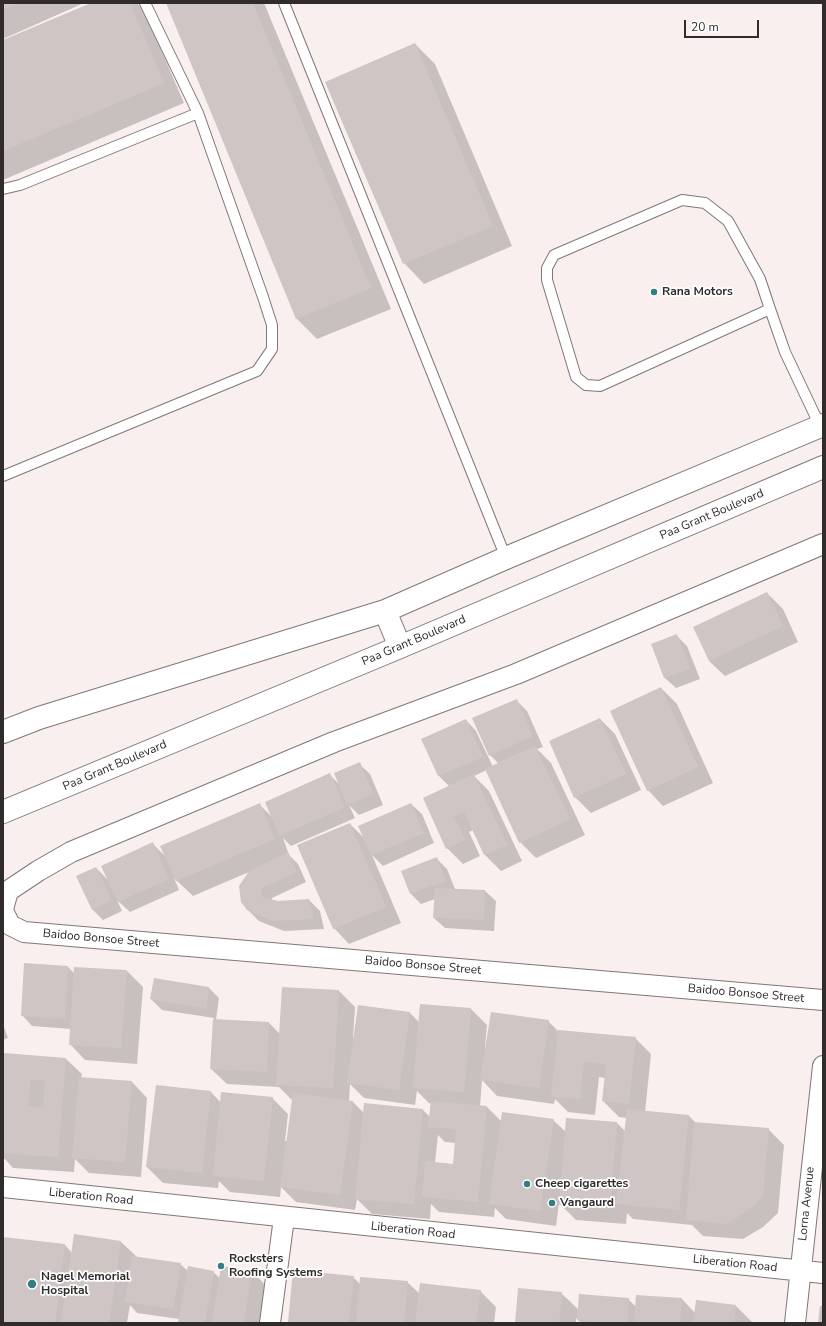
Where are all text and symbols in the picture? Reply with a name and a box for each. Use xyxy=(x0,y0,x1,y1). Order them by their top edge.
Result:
scale bar xyxy=(686,12,761,38)
text: 20 m xyxy=(691,19,719,35)
place label: Rana Motors xyxy=(662,285,733,299)
marker: Rana Motors xyxy=(649,287,659,297)
street label: Paa Grant Boulevard xyxy=(658,487,766,543)
street label: Paa Grant Boulevard xyxy=(360,613,468,669)
street label: Paa Grant Boulevard xyxy=(61,738,169,794)
street label: Baidoo Bonsoe Street xyxy=(42,927,160,951)
street label: Baidoo Bonsoe Street xyxy=(364,954,482,978)
street label: Baidoo Bonsoe Street xyxy=(687,982,805,1006)
street label: Lorna Avenue xyxy=(796,1166,818,1242)
place label: Cheep cigarettes xyxy=(535,1177,628,1191)
marker: Cheep cigarettes xyxy=(522,1179,532,1189)
street label: Liberation Road xyxy=(48,1185,134,1209)
place label: Vangaurd xyxy=(560,1196,614,1210)
marker: Vangaurd xyxy=(547,1198,557,1208)
street label: Liberation Road xyxy=(370,1219,456,1243)
place label: Rocksters Roofing Systems xyxy=(229,1252,323,1280)
street label: Liberation Road xyxy=(692,1252,778,1276)
marker: Rocksters Roofing Systems xyxy=(216,1261,226,1271)
place label: Nagel Memorial Hospital xyxy=(41,1270,130,1298)
marker: Nagel Memorial Hospital xyxy=(26,1278,38,1290)

